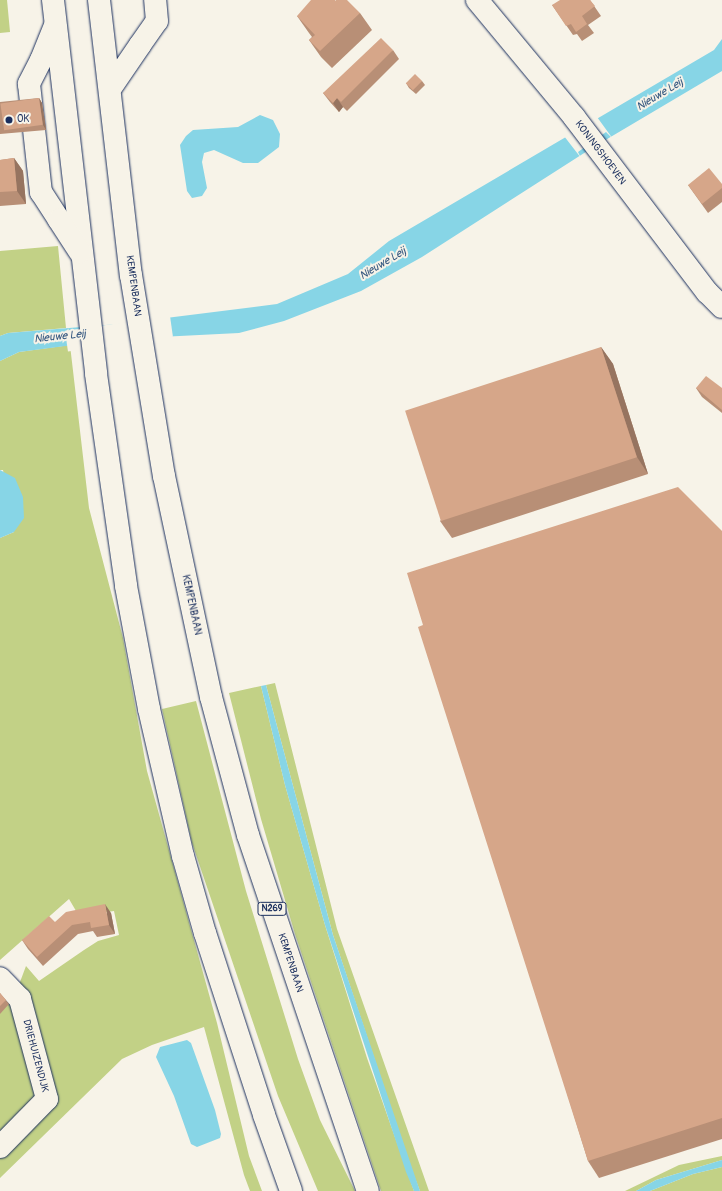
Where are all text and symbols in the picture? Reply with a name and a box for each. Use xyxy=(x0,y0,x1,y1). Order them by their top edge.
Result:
water label: Nieuwe Leij xyxy=(634,76,686,114)
place label: OK xyxy=(17,114,29,126)
marker: OK xyxy=(4,115,14,125)
street label: KONINGSHOEVEN xyxy=(572,119,628,187)
water label: Nieuwe Leij xyxy=(357,245,409,283)
street label: KEMPENBAAN xyxy=(123,255,143,317)
water label: Nieuwe Leij xyxy=(33,328,87,346)
street label: KEMPENBAAN xyxy=(179,574,203,636)
road number: N269 xyxy=(257,902,287,916)
street label: KEMPENBAAN xyxy=(275,932,305,994)
street label: DRIEHUIZENDIJK xyxy=(20,1018,50,1094)

